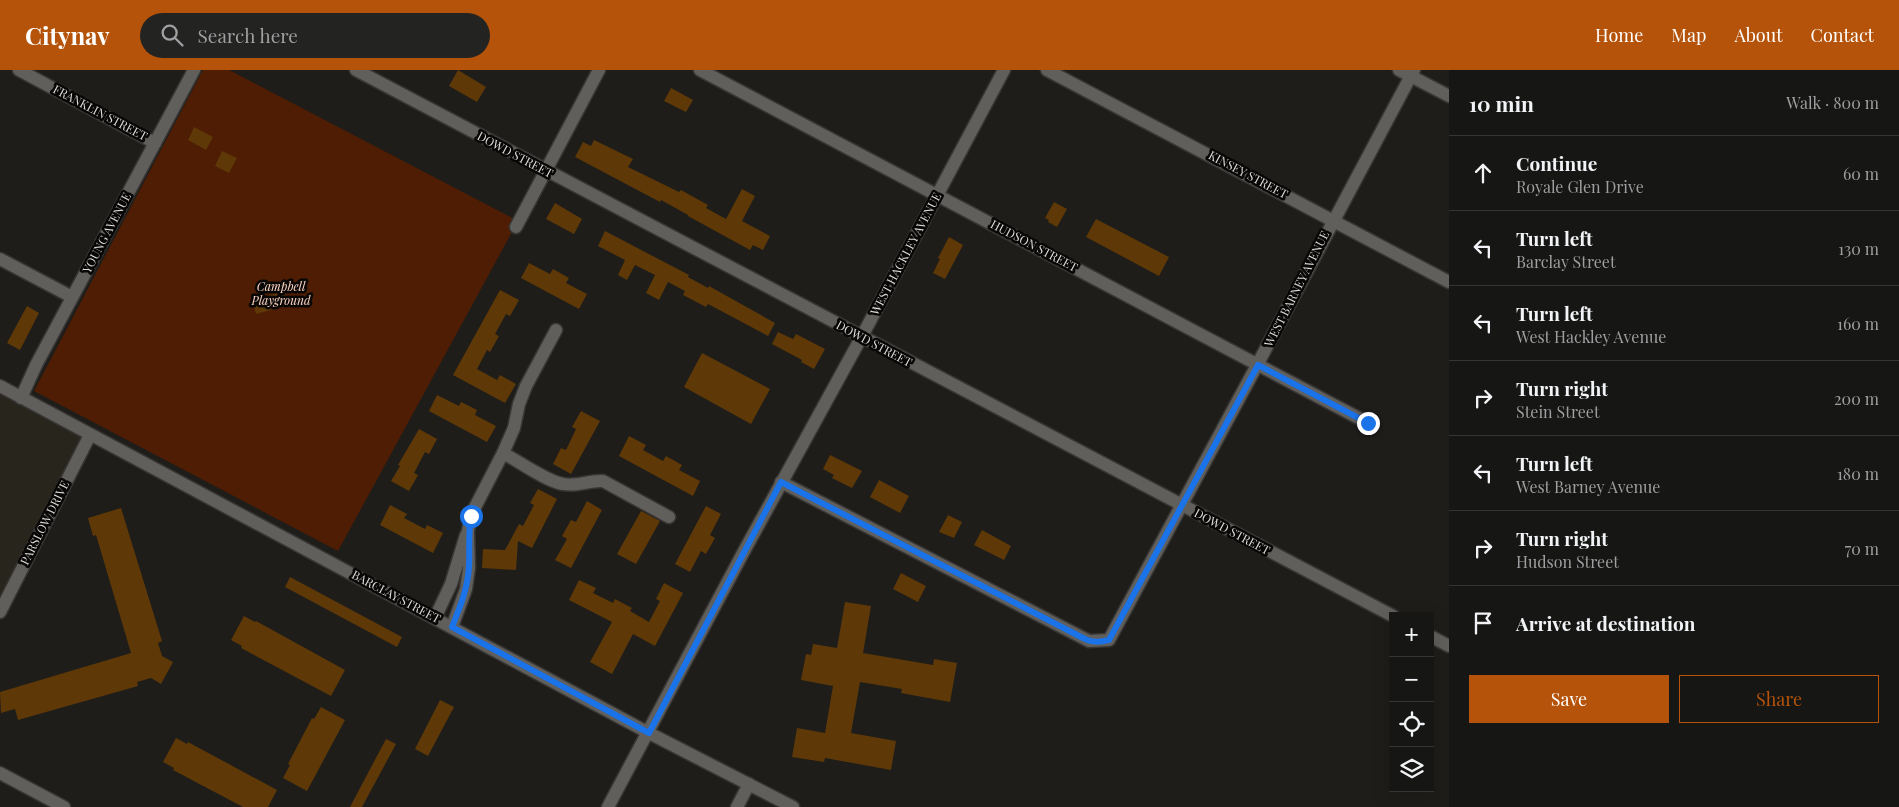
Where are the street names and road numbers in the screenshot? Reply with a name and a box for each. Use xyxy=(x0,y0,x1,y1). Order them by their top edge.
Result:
street label: FRANKLIN STREET xyxy=(51,80,151,144)
street label: DOWD STREET xyxy=(475,127,557,181)
street label: KINSEY STREET xyxy=(1206,146,1291,202)
street label: YOUNG AVENUE xyxy=(78,189,134,276)
street label: WEST HACKLEY AVENUE xyxy=(865,189,944,319)
street label: HUDSON STREET xyxy=(988,215,1081,275)
street label: WEST BARNEY AVENUE xyxy=(1259,228,1332,350)
street label: DOWD STREET xyxy=(834,316,916,370)
street label: PARSLOW DRIVE xyxy=(16,478,72,567)
street label: DOWD STREET xyxy=(1192,504,1274,558)
street label: BARCLAY STREET xyxy=(349,566,444,626)

